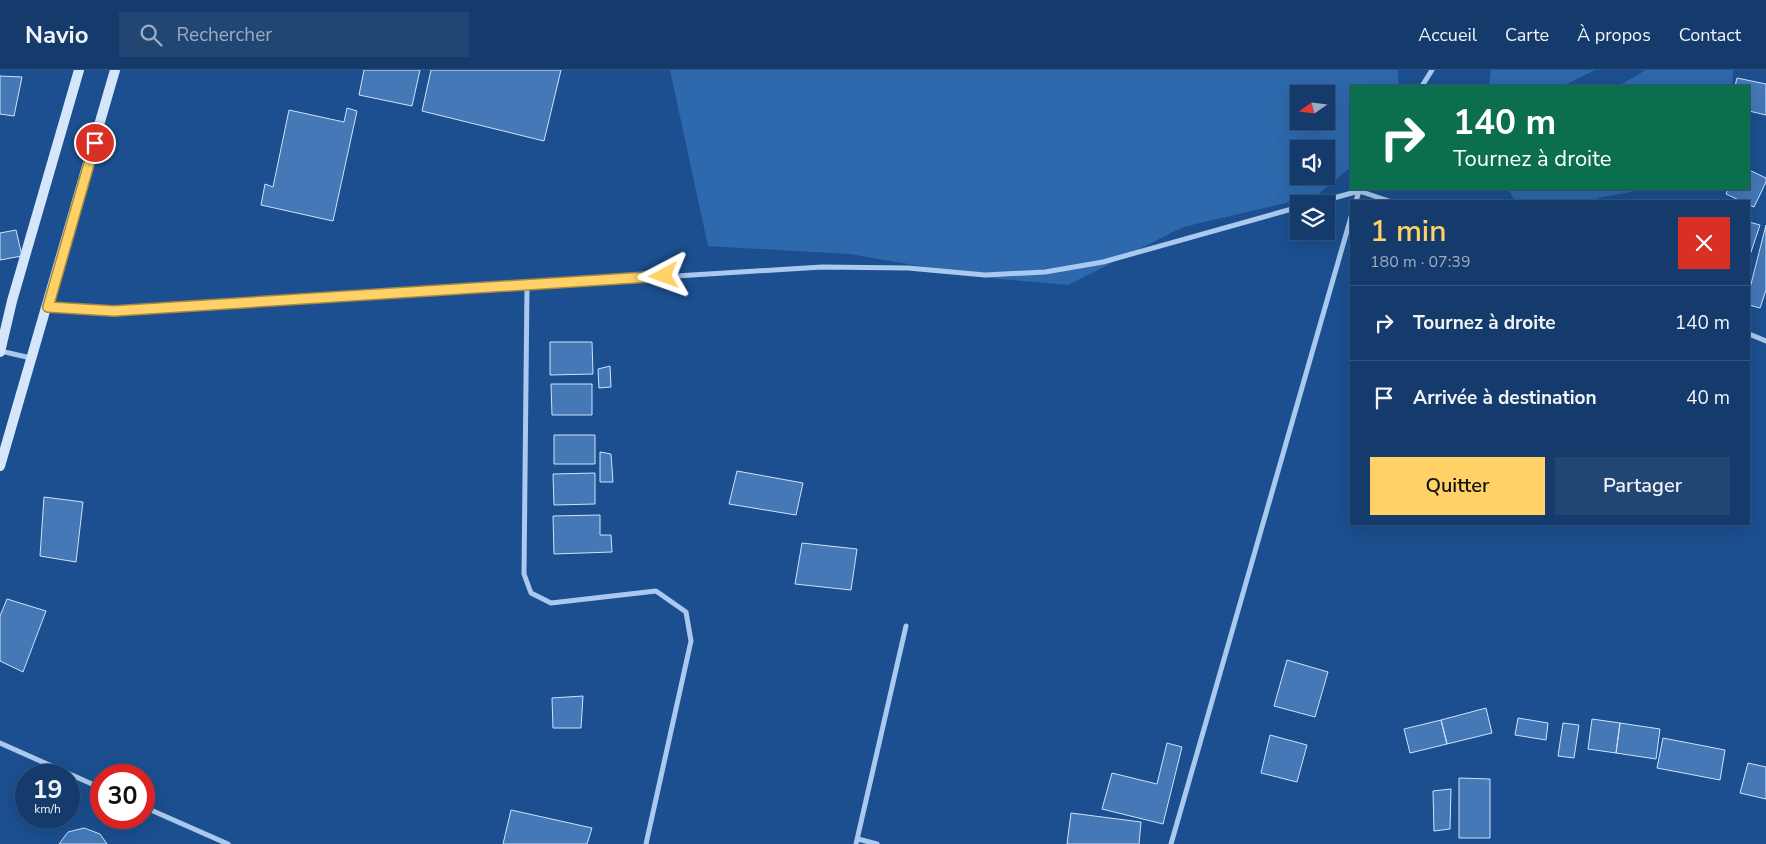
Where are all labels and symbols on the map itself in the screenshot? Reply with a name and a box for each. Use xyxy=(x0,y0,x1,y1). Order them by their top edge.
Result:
north arrow xyxy=(1290,85,1335,130)
pin xyxy=(74,122,116,164)
position arrow xyxy=(637,249,689,301)
speed limit sign: 30 xyxy=(90,764,155,829)

